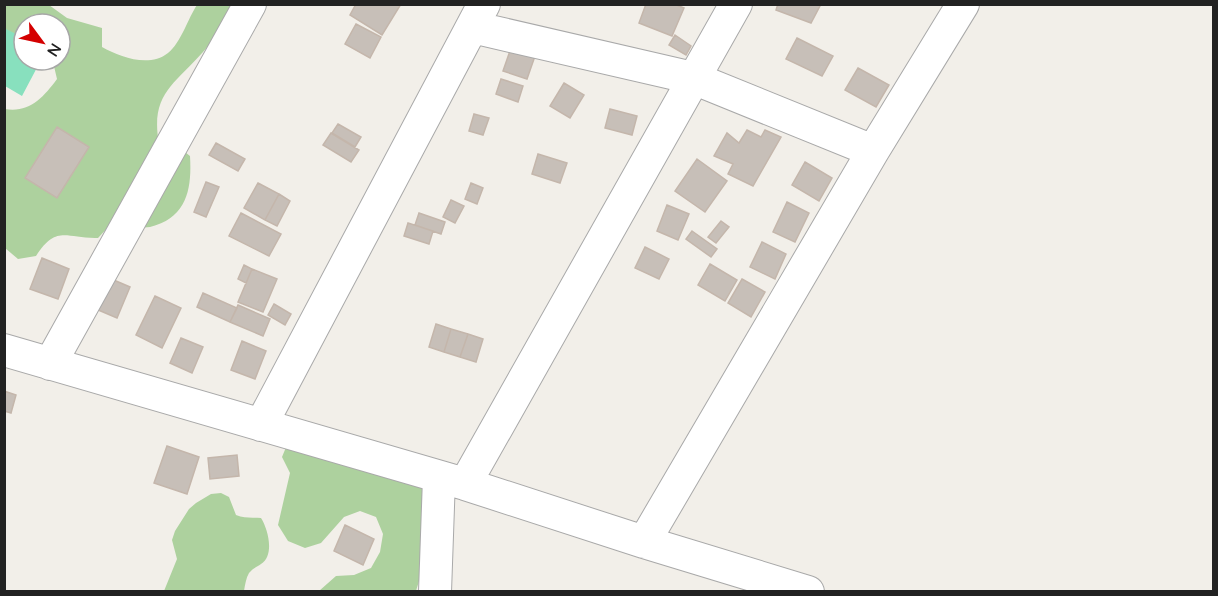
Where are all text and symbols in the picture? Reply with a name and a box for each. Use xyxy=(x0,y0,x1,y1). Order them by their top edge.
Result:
north arrow xyxy=(12,12,72,72)
text: N xyxy=(43,40,66,61)

